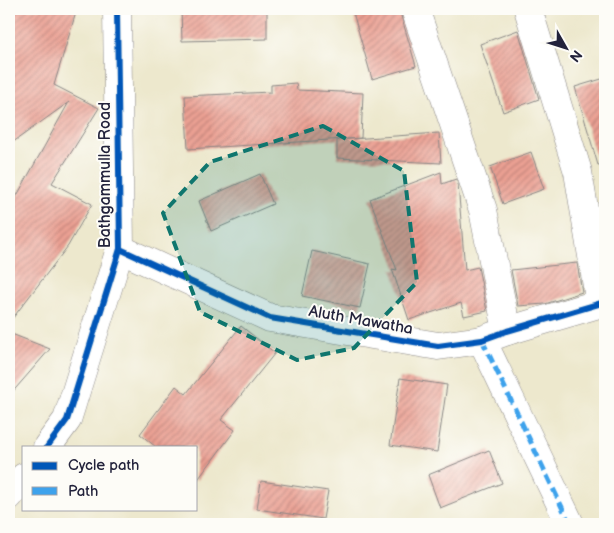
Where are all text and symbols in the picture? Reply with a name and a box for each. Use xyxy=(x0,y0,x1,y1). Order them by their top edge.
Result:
north arrow xyxy=(542,22,592,72)
text: N xyxy=(566,46,586,65)
street label: Bathgammulla Road xyxy=(96,102,115,248)
street label: Aluth Mawatha xyxy=(307,302,414,339)
legend xyxy=(22,446,198,510)
text: Cycle path xyxy=(68,456,139,475)
text: Path xyxy=(68,482,98,501)

